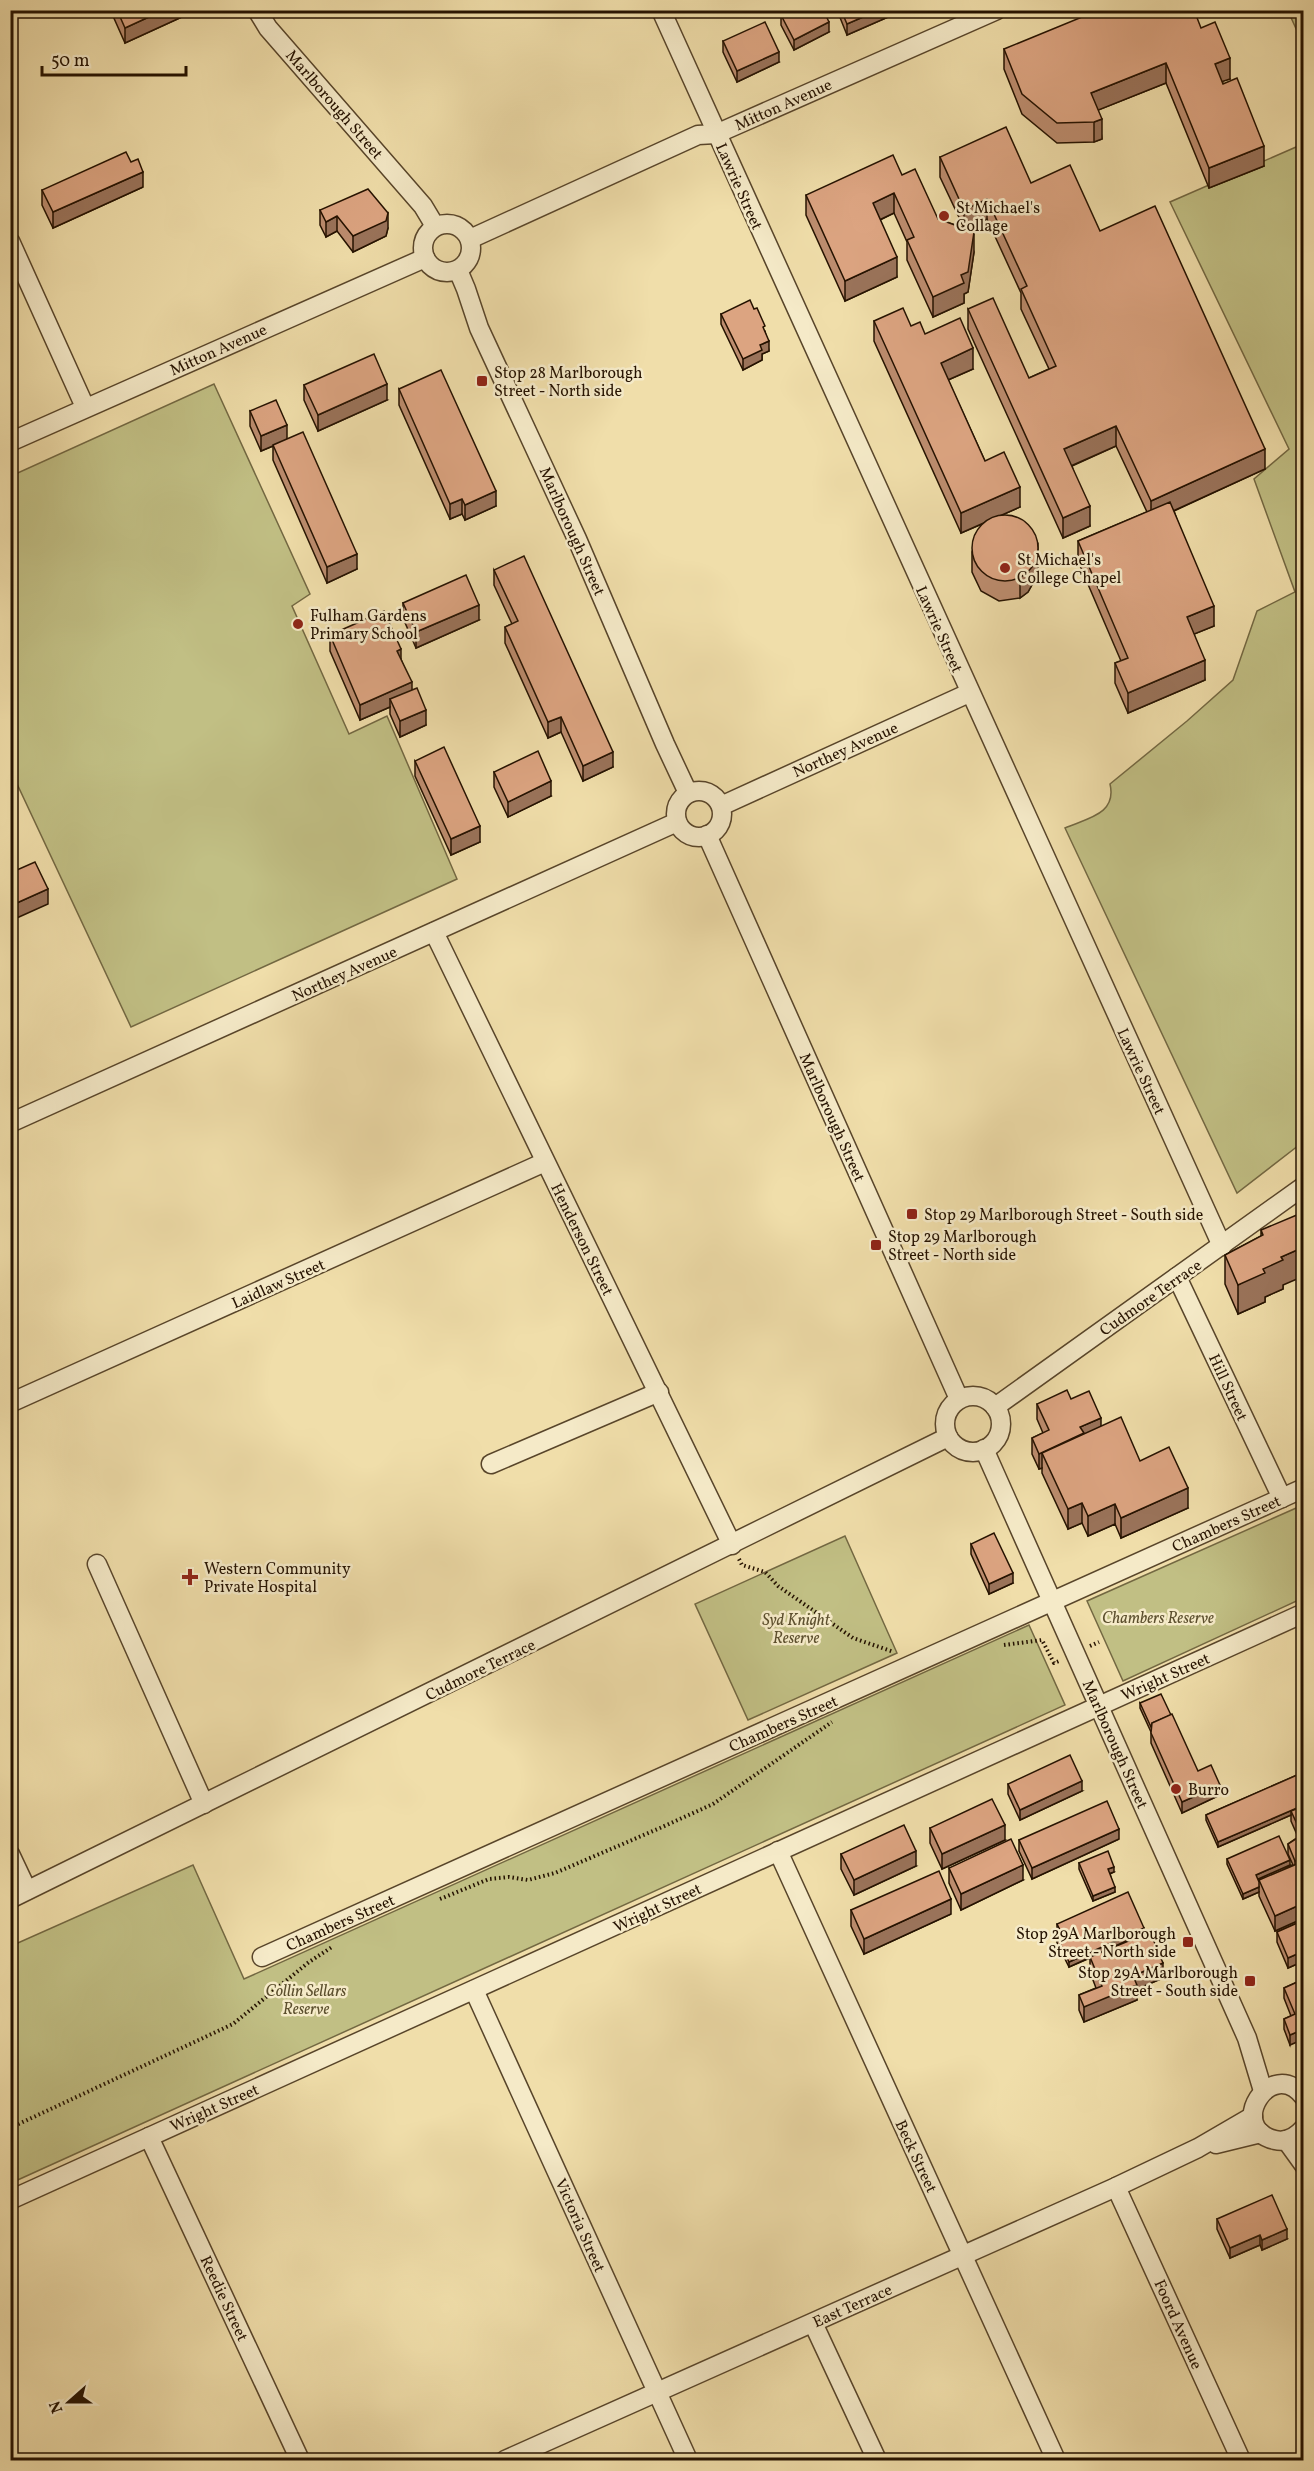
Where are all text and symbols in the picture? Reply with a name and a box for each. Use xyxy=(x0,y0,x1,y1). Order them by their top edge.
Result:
scale bar xyxy=(42,39,186,77)
street label: Marlborough Street xyxy=(280,46,388,165)
text: 50 m xyxy=(51,49,90,74)
street label: Mitton Avenue xyxy=(732,75,836,137)
street label: Lawrie Street xyxy=(709,140,767,234)
place label: St Michael's Collage xyxy=(956,198,1040,238)
marker: St Michael's Collage xyxy=(937,209,951,223)
street label: Mitton Avenue xyxy=(167,320,271,382)
place label: Stop 28 Marlborough Street - North side xyxy=(494,363,643,403)
marker: Stop 28 Marlborough Street - North side xyxy=(475,374,489,388)
street label: Marlborough Street xyxy=(533,464,610,600)
place label: St Michael's College Chapel xyxy=(1017,550,1122,590)
marker: St Michael's College Chapel xyxy=(998,561,1012,575)
street label: Lawrie Street xyxy=(909,583,967,677)
place label: Fulham Gardens Primary School xyxy=(310,606,427,646)
marker: Fulham Gardens Primary School xyxy=(291,617,305,631)
street label: Northey Avenue xyxy=(790,718,902,784)
street label: Northey Avenue xyxy=(289,942,401,1008)
street label: Lawrie Street xyxy=(1111,1025,1170,1119)
street label: Marlborough Street xyxy=(793,1050,870,1186)
street label: Henderson Street xyxy=(544,1180,618,1300)
place label: Stop 29 Marlborough Street - South side xyxy=(924,1205,1203,1227)
marker: Stop 29 Marlborough Street - South side xyxy=(905,1207,919,1221)
place label: Stop 29 Marlborough Street - North side xyxy=(888,1227,1037,1267)
marker: Stop 29 Marlborough Street - North side xyxy=(869,1238,883,1252)
street label: Laidlaw Street xyxy=(229,1254,329,1315)
street label: Cudmore Terrace xyxy=(1096,1255,1207,1342)
street label: Hill Street xyxy=(1202,1351,1252,1425)
street label: Chambers Street xyxy=(1169,1491,1285,1559)
place label: Western Community Private Hospital xyxy=(204,1559,351,1599)
marker: Western Community Private Hospital xyxy=(181,1568,199,1586)
park label: Chambers Reserve xyxy=(1102,1608,1214,1630)
park label: Syd Knight Reserve xyxy=(762,1610,831,1650)
street label: Cudmore Terrace xyxy=(422,1635,540,1707)
street label: Wright Street xyxy=(1118,1648,1214,1707)
street label: Marlborough Street xyxy=(1076,1677,1153,1813)
street label: Chambers Street xyxy=(726,1691,842,1759)
place label: Burro xyxy=(1188,1780,1229,1802)
marker: Burro xyxy=(1169,1782,1183,1796)
street label: Wright Street xyxy=(610,1879,706,1939)
street label: Chambers Street xyxy=(283,1890,399,1958)
place label: Stop 29A Marlborough Street - North side xyxy=(1016,1924,1176,1964)
marker: Stop 29A Marlborough Street - North side xyxy=(1181,1935,1195,1949)
place label: Stop 29A Marlborough Street - South side xyxy=(1078,1963,1238,2003)
marker: Stop 29A Marlborough Street - South side xyxy=(1243,1974,1257,1988)
park label: Collin Sellars Reserve xyxy=(266,1981,347,2021)
street label: Wright Street xyxy=(167,2079,263,2138)
street label: Beck Street xyxy=(889,2117,942,2197)
street label: Victoria Street xyxy=(549,2175,610,2277)
street label: Reedie Street xyxy=(194,2252,253,2346)
street label: Foord Avenue xyxy=(1148,2276,1207,2373)
street label: East Terrace xyxy=(810,2280,896,2334)
north arrow xyxy=(39,2372,99,2432)
text: N xyxy=(44,2397,69,2416)

